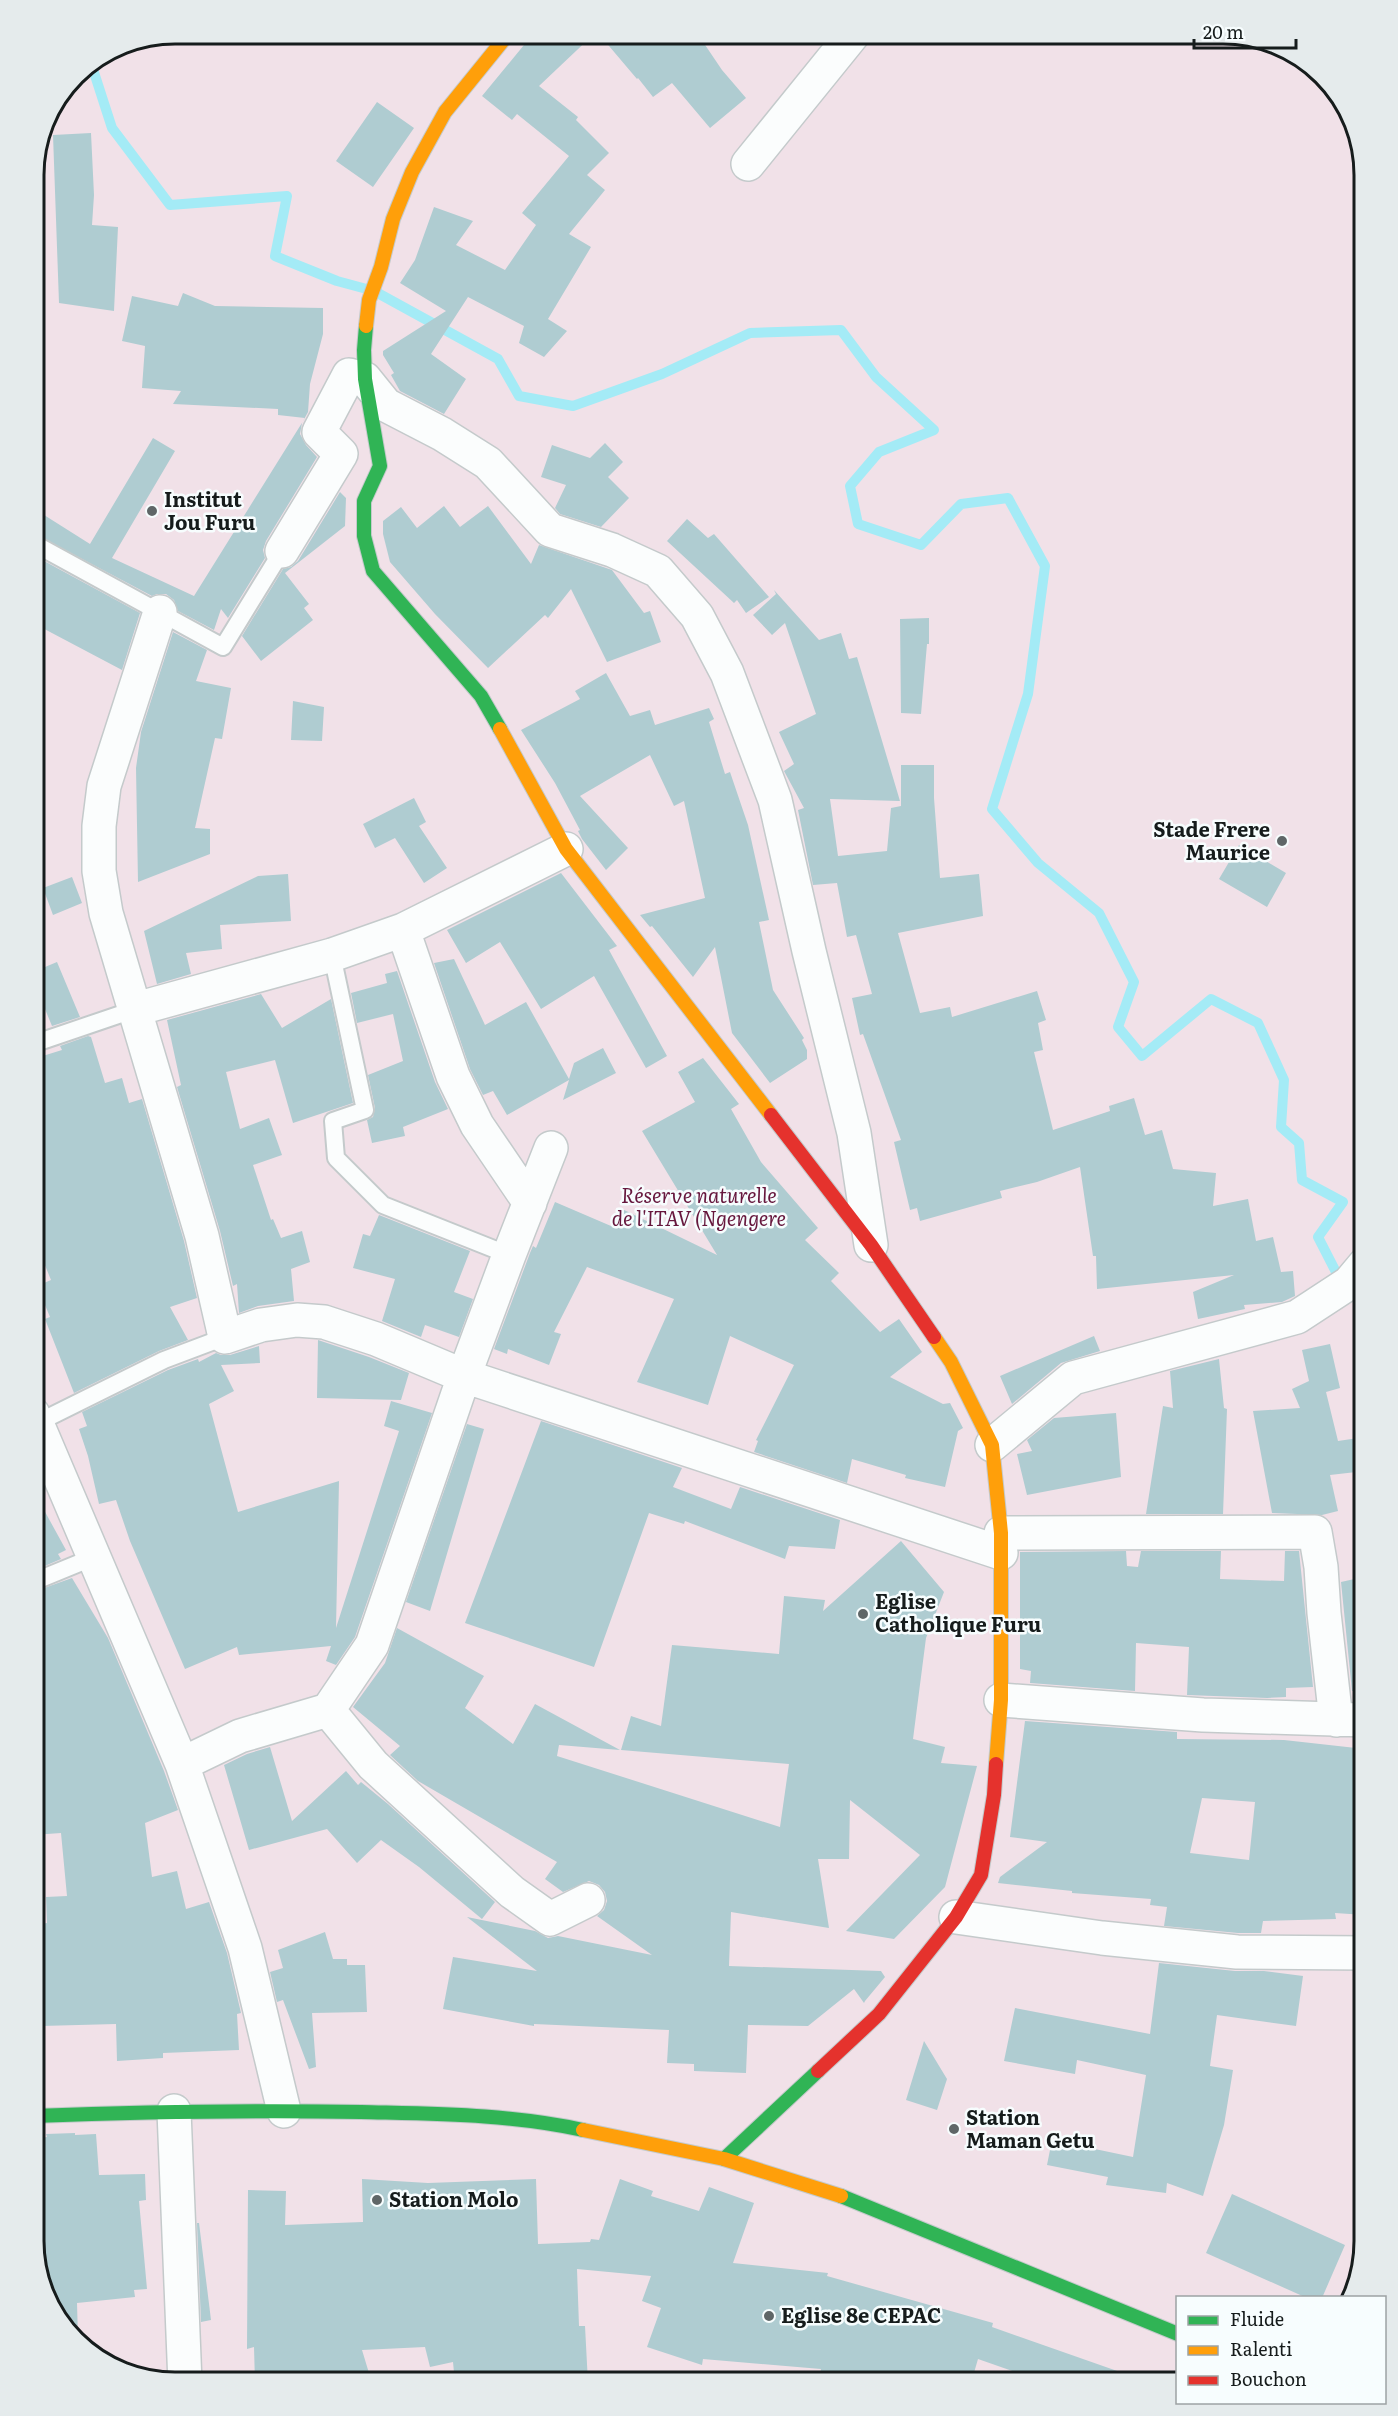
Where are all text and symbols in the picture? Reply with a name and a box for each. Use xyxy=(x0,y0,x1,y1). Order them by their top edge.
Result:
scale bar xyxy=(1194,12,1296,50)
text: 20 m xyxy=(1203,18,1244,45)
place label: Institut Jou Furu xyxy=(164,483,255,536)
marker: Institut Jou Furu xyxy=(145,504,159,518)
place label: Stade Frere Maurice xyxy=(1153,813,1270,866)
marker: Stade Frere Maurice xyxy=(1275,834,1289,848)
park label: Réserve naturelle de l'ITAV (Ngengere xyxy=(612,1179,786,1232)
place label: Eglise Catholique Furu xyxy=(875,1585,1041,1638)
marker: Eglise Catholique Furu xyxy=(856,1607,870,1621)
place label: Station Maman Getu xyxy=(966,2101,1094,2154)
marker: Station Maman Getu xyxy=(947,2122,961,2136)
place label: Station Molo xyxy=(389,2183,518,2213)
marker: Station Molo xyxy=(370,2193,384,2207)
legend xyxy=(1176,2296,1386,2404)
place label: Eglise 8e CEPAC xyxy=(781,2299,941,2329)
text: Fluide xyxy=(1230,2305,1284,2332)
marker: Eglise 8e CEPAC xyxy=(762,2309,776,2323)
text: Ralenti xyxy=(1230,2335,1292,2362)
text: Bouchon xyxy=(1230,2365,1307,2392)

